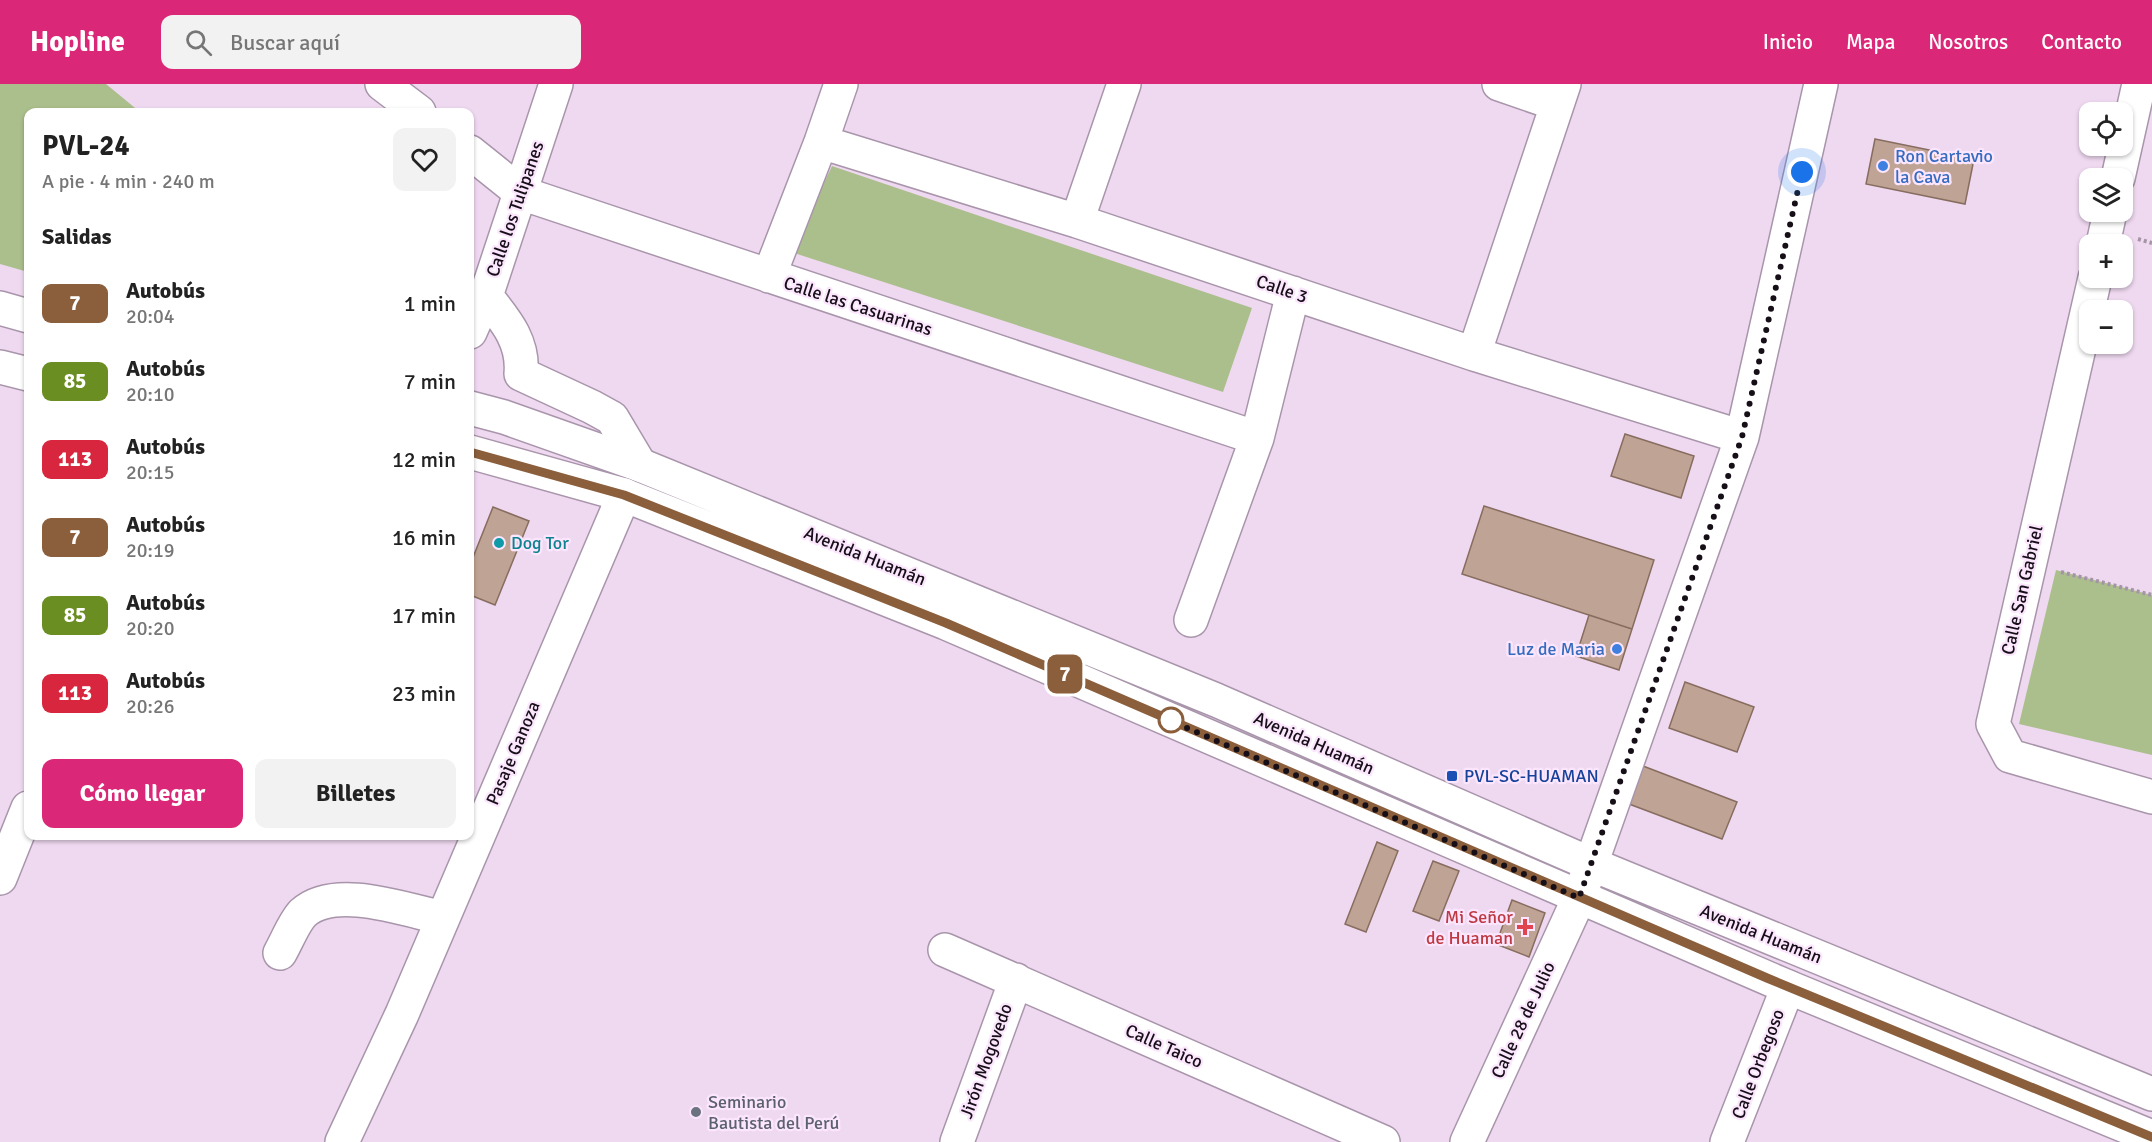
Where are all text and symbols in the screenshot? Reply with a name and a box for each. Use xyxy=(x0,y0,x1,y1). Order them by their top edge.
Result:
search box xyxy=(161,15,581,69)
text: Hopline xyxy=(30,25,125,59)
icon: search xyxy=(182,26,215,59)
text: Buscar aquí xyxy=(230,29,340,56)
text: Inicio xyxy=(1763,29,1813,55)
text: Mapa xyxy=(1846,29,1895,55)
text: Nosotros xyxy=(1928,29,2008,55)
text: Contacto xyxy=(2041,29,2122,55)
map controls xyxy=(2079,102,2133,354)
button: locate xyxy=(2079,102,2133,156)
button: heart xyxy=(393,128,456,191)
text: PVL-24 xyxy=(42,129,130,163)
street label: Calle los Tulipanes xyxy=(481,138,549,280)
place label: Ron Cartavio la Cava xyxy=(1895,145,1993,188)
your location xyxy=(1787,157,1817,187)
marker: Ron Cartavio la Cava xyxy=(1876,159,1890,173)
button: layers xyxy=(2079,168,2133,222)
text: A pie · 4 min · 240 m xyxy=(42,169,215,194)
text: Salidas xyxy=(42,223,112,250)
button: + xyxy=(2079,234,2133,288)
street label: Calle 3 xyxy=(1253,270,1311,308)
street label: Calle las Casuarinas xyxy=(781,272,935,340)
text: Autobús xyxy=(126,277,205,304)
text: 7 xyxy=(69,290,81,316)
text: 1 min xyxy=(404,290,456,317)
button: − xyxy=(2079,300,2133,354)
text: 20:04 xyxy=(126,304,175,329)
text: Autobús xyxy=(126,355,205,382)
text: 85 xyxy=(64,368,86,394)
text: 7 min xyxy=(404,368,456,395)
text: 20:10 xyxy=(126,382,175,407)
text: Autobús xyxy=(126,433,205,460)
text: 113 xyxy=(58,446,92,472)
text: 12 min xyxy=(392,446,456,473)
text: 20:15 xyxy=(126,460,175,485)
text: Autobús xyxy=(126,511,205,538)
street label: Avenida Huamán xyxy=(801,522,929,590)
street label: Calle San Gabriel xyxy=(1996,523,2048,657)
text: 7 xyxy=(69,524,81,550)
text: 16 min xyxy=(392,524,456,551)
place label: Dog Tor xyxy=(511,532,569,554)
marker: Dog Tor xyxy=(492,536,506,550)
text: 20:19 xyxy=(126,538,175,563)
text: Autobús xyxy=(126,589,205,616)
text: 85 xyxy=(64,602,86,628)
text: 17 min xyxy=(392,602,456,629)
text: 20:20 xyxy=(126,616,175,641)
place label: Luz de Maria xyxy=(1507,638,1605,660)
marker: Luz de Maria xyxy=(1610,642,1624,656)
line badge: 7 xyxy=(1046,654,1084,694)
text: 7 xyxy=(1059,661,1071,687)
text: Autobús xyxy=(126,667,205,694)
text: 113 xyxy=(58,680,92,706)
text: 23 min xyxy=(392,680,456,707)
text: 20:26 xyxy=(126,694,175,719)
street label: Pasaje Ganoza xyxy=(481,698,545,808)
unlabelled marker xyxy=(1158,707,1184,733)
street label: Avenida Huamán xyxy=(1250,707,1378,779)
button: Cómo llegar xyxy=(42,759,243,828)
button: Billetes xyxy=(255,759,456,828)
place label: PVL-SC-HUAMAN xyxy=(1464,765,1599,787)
marker: PVL-SC-HUAMAN xyxy=(1445,769,1459,783)
street label: Avenida Huamán xyxy=(1697,900,1825,968)
place label: Mi Señor de Huaman xyxy=(1426,906,1513,949)
marker: Mi Señor de Huaman xyxy=(1518,920,1532,934)
street label: Calle 28 de Julio xyxy=(1486,958,1560,1082)
street label: Jirón Mogovedo xyxy=(955,1000,1017,1122)
street label: Calle Orbegoso xyxy=(1727,1006,1789,1122)
street label: Calle Taico xyxy=(1122,1019,1206,1073)
place label: Seminario Bautista del Perú xyxy=(708,1091,839,1134)
marker: Seminario Bautista del Perú xyxy=(689,1105,703,1119)

